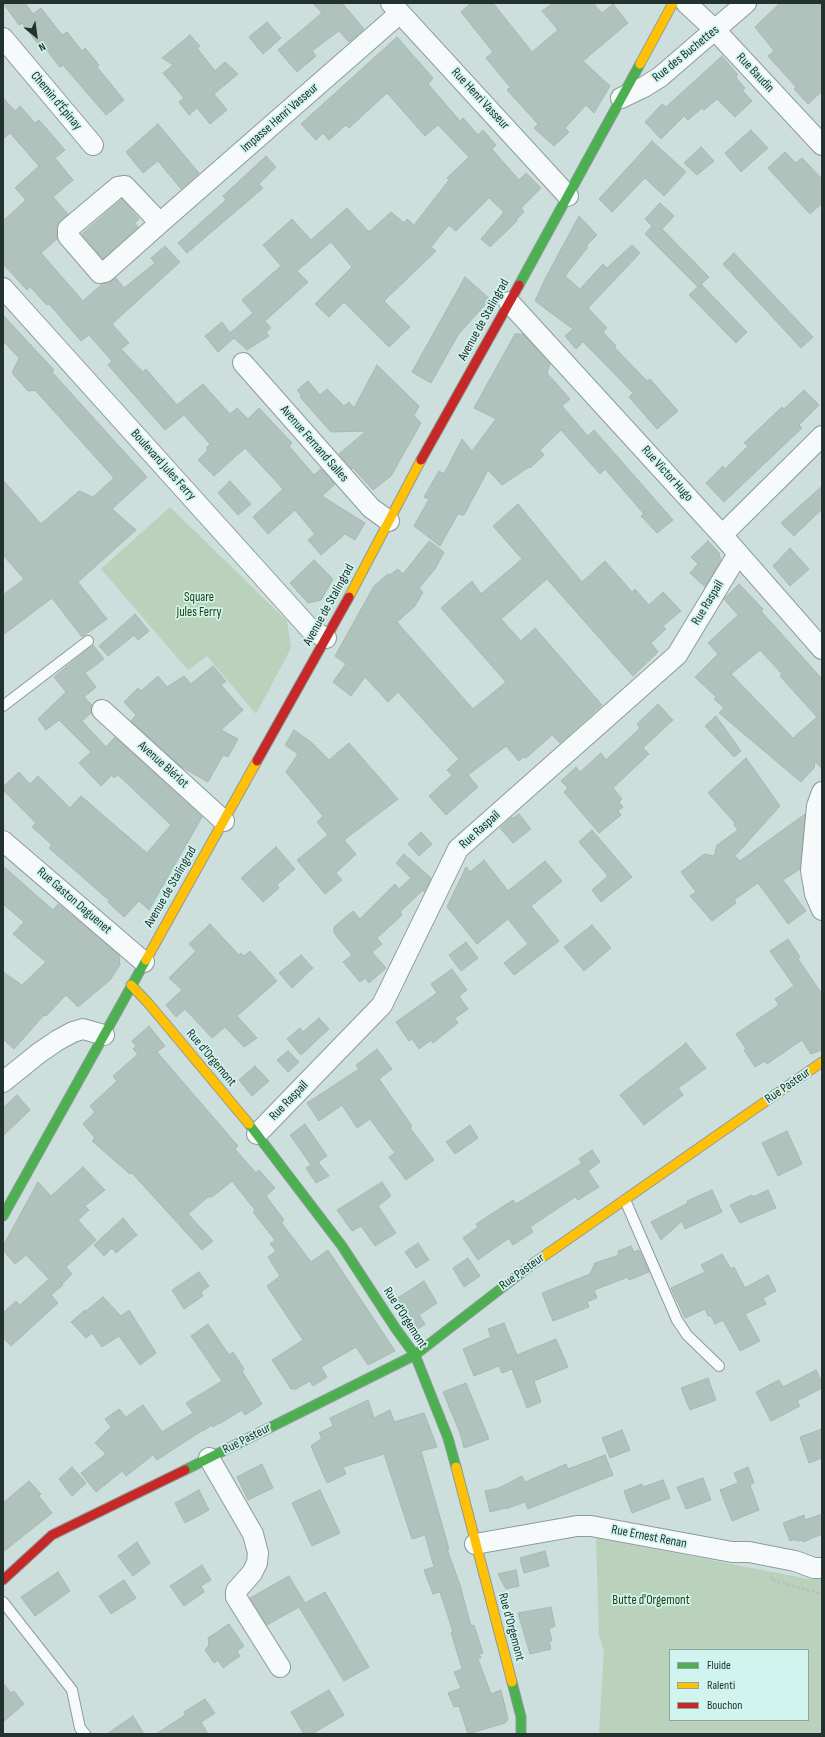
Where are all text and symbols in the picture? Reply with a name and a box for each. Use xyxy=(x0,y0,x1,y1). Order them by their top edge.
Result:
north arrow xyxy=(16,16,56,56)
street label: Rue des Buchettes xyxy=(650,22,722,86)
text: N xyxy=(36,40,48,54)
street label: Rue Baudin xyxy=(733,50,777,96)
street label: Rue Henri Vasseur xyxy=(448,65,512,133)
street label: Chemin d'Épinay xyxy=(27,69,85,133)
street label: Impasse Henri Vasseur xyxy=(238,80,322,156)
street label: Avenue de Stalingrad xyxy=(455,276,513,364)
street label: Avenue Fernand Salles xyxy=(276,402,352,486)
street label: Boulevard Jules Ferry xyxy=(127,426,199,504)
street label: Rue Victor Hugo xyxy=(638,443,696,505)
street label: Avenue de Stalingrad xyxy=(300,561,358,649)
street label: Rue Raspail xyxy=(689,578,727,628)
park label: Square Jules Ferry xyxy=(176,590,222,621)
street label: Avenue Blériot xyxy=(134,738,192,792)
street label: Rue Raspail xyxy=(456,808,504,852)
street label: Avenue de Stalingrad xyxy=(142,844,200,930)
street label: Rue Gaston Daguenet xyxy=(34,864,114,938)
street label: Rue d'Orgemont xyxy=(183,1026,239,1090)
street label: Rue Pasteur xyxy=(762,1065,814,1107)
street label: Rue Raspail xyxy=(266,1078,312,1124)
street label: Rue Pasteur xyxy=(496,1250,548,1294)
street label: Rue d'Orgemont xyxy=(379,1285,431,1351)
street label: Rue Pasteur xyxy=(220,1420,274,1458)
street label: Rue Ernest Renan xyxy=(610,1522,688,1552)
street label: Rue d'Orgemont xyxy=(494,1591,528,1663)
park label: Butte d'Orgemont xyxy=(612,1593,690,1609)
legend xyxy=(669,1649,809,1721)
text: Fluide xyxy=(707,1658,731,1673)
text: Ralenti xyxy=(707,1678,735,1693)
text: Bouchon xyxy=(707,1698,742,1713)

